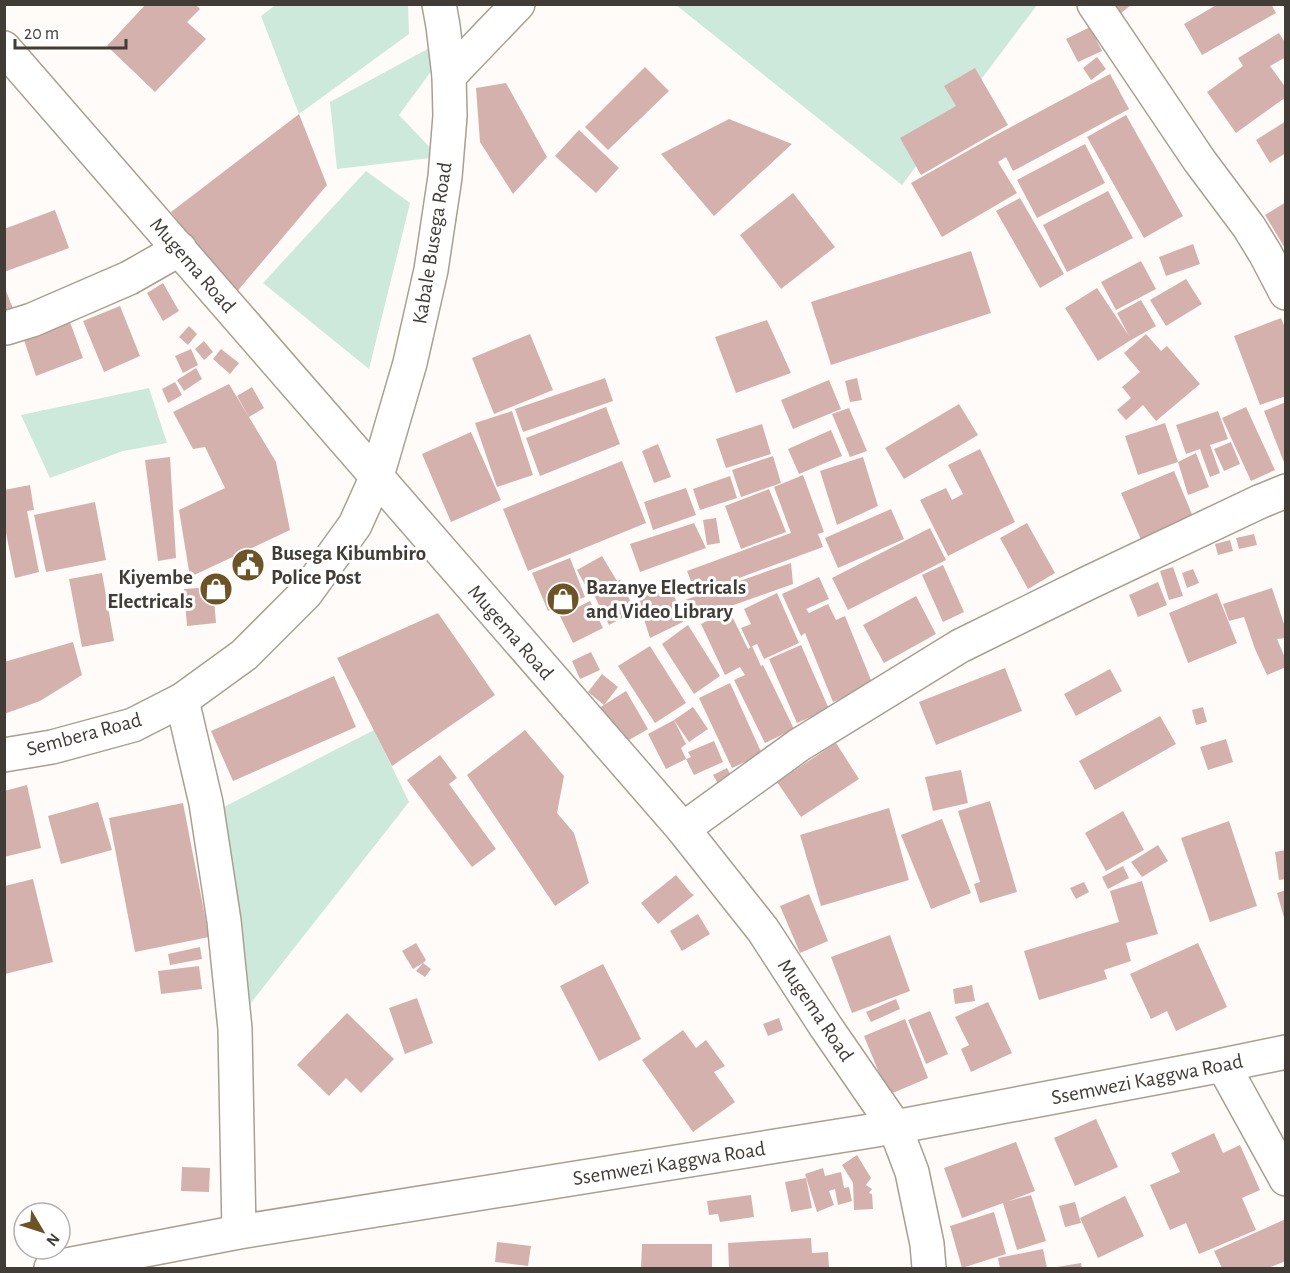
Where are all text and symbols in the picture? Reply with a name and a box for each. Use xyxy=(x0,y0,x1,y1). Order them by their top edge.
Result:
scale bar xyxy=(15,12,126,50)
text: 20 m xyxy=(24,25,59,43)
street label: Kabale Busega Road xyxy=(409,160,456,326)
street label: Mugema Road xyxy=(146,214,239,317)
place label: Busega Kibumbiro Police Post xyxy=(271,543,426,588)
public building icon: Busega Kibumbiro Police Post xyxy=(230,547,266,583)
place label: Kiyembe Electricals xyxy=(107,567,193,612)
shop icon: Kiyembe Electricals xyxy=(198,571,234,607)
place label: Bazanye Electricals and Video Library xyxy=(586,577,746,622)
street label: Mugema Road xyxy=(464,581,557,684)
shop icon: Bazanye Electricals and Video Library xyxy=(545,581,581,617)
street label: Sembera Road xyxy=(24,709,144,760)
street label: Mugema Road xyxy=(774,955,857,1065)
street label: Ssemwezi Kaggwa Road xyxy=(1050,1051,1245,1108)
street label: Ssemwezi Kaggwa Road xyxy=(571,1138,767,1189)
north arrow xyxy=(12,1201,72,1261)
text: N xyxy=(43,1230,63,1249)

